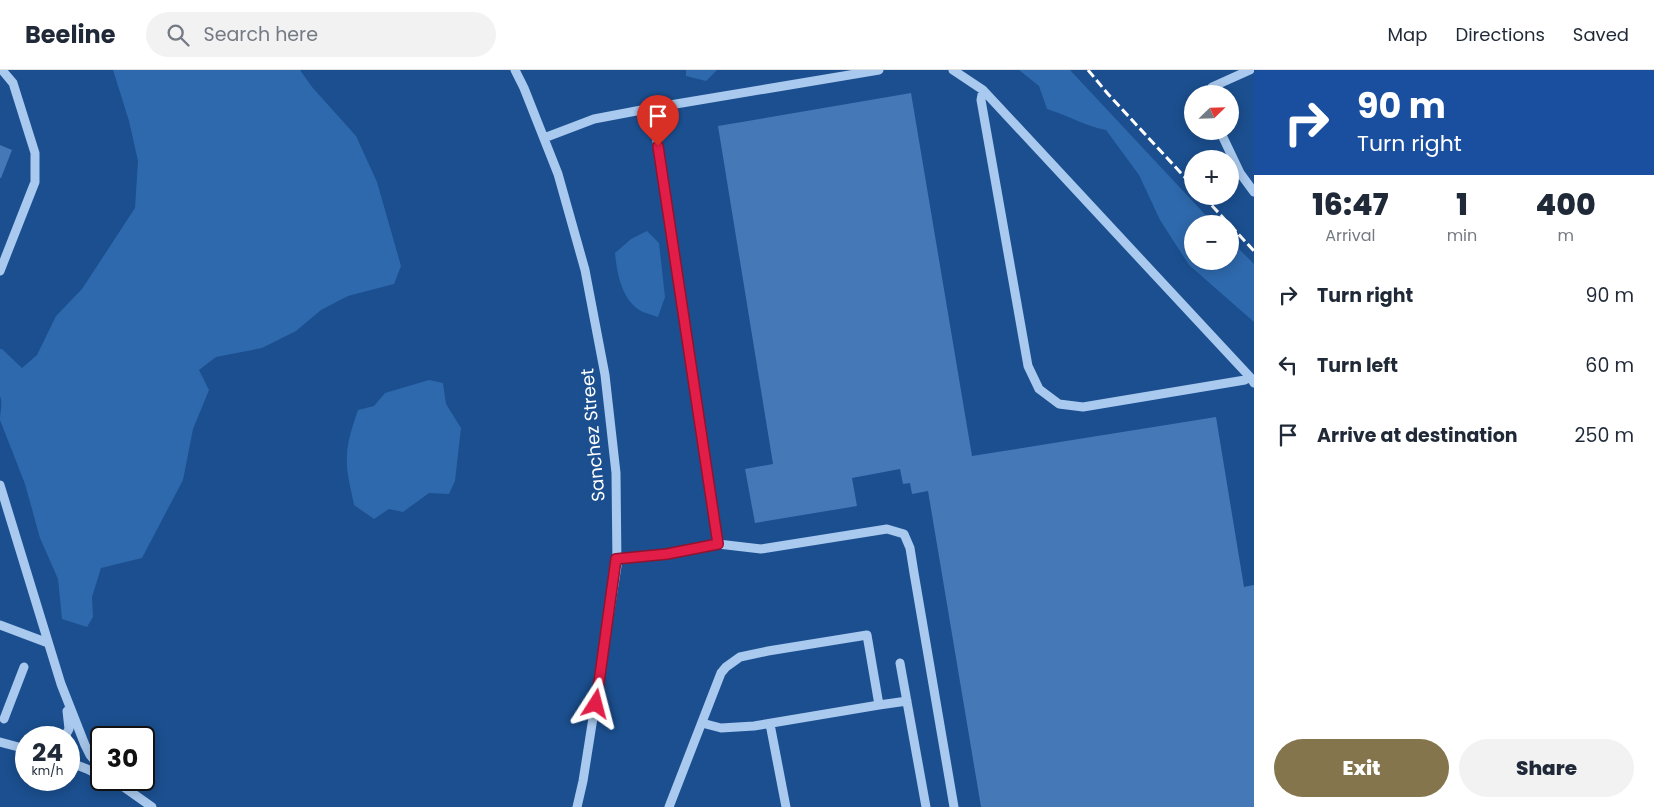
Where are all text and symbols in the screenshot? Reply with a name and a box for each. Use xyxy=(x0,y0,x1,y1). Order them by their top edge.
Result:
search box xyxy=(146,12,496,57)
text: Beeline xyxy=(25,18,116,51)
icon: search xyxy=(164,21,192,49)
text: Search here xyxy=(204,21,318,48)
text: Map xyxy=(1388,22,1427,47)
text: Directions xyxy=(1455,22,1545,47)
text: Saved xyxy=(1573,22,1629,47)
text: 90 m xyxy=(1357,81,1446,130)
north arrow xyxy=(1184,85,1239,140)
map controls xyxy=(1184,85,1239,270)
icon: right xyxy=(1274,90,1339,155)
pin xyxy=(637,95,679,146)
icon: arrive xyxy=(644,102,672,130)
text: Turn right xyxy=(1357,128,1462,159)
button: + xyxy=(1184,150,1239,205)
text: 16:47 xyxy=(1312,183,1388,226)
text: 1 xyxy=(1456,183,1468,226)
text: 400 xyxy=(1536,183,1596,226)
button: − xyxy=(1184,215,1239,270)
text: Arrival xyxy=(1325,224,1376,247)
text: min xyxy=(1447,224,1477,247)
text: m xyxy=(1557,224,1574,247)
icon: right xyxy=(1274,281,1302,309)
text: Turn right xyxy=(1317,282,1413,309)
text: 90 m xyxy=(1585,282,1634,309)
icon: left xyxy=(1274,351,1302,379)
text: Turn left xyxy=(1317,352,1398,379)
text: 60 m xyxy=(1585,352,1634,379)
street label: Sanchez Street xyxy=(574,367,611,503)
icon: arrive xyxy=(1274,421,1302,449)
text: Arrive at destination xyxy=(1317,422,1518,449)
text: 250 m xyxy=(1575,422,1634,449)
position arrow xyxy=(569,677,621,729)
speed limit sign: 30 xyxy=(90,726,155,791)
text: 24 xyxy=(32,735,63,770)
button: Exit xyxy=(1274,739,1449,797)
button: Share xyxy=(1459,739,1634,797)
text: km/h xyxy=(32,762,63,779)

